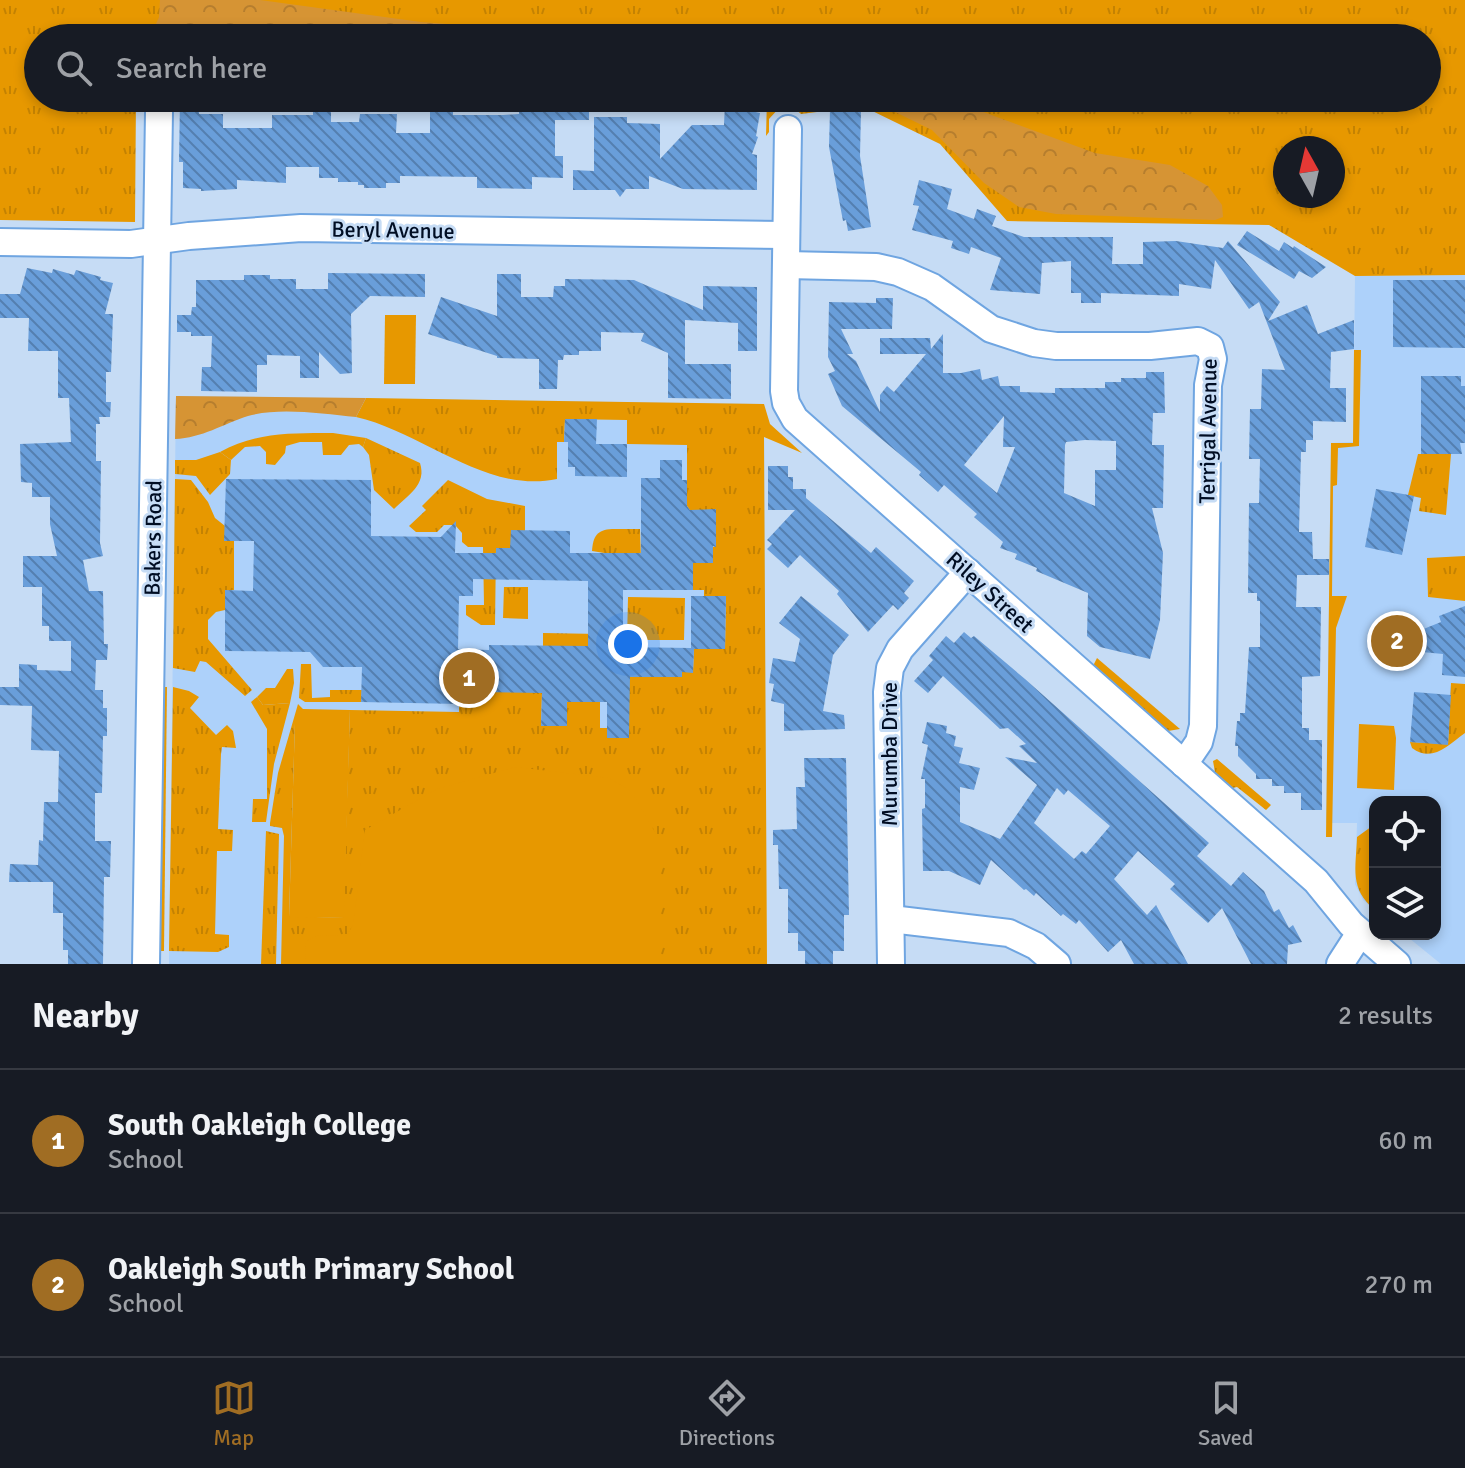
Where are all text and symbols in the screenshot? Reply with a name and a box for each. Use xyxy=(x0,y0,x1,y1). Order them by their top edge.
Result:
search box xyxy=(24,24,1441,112)
icon: search xyxy=(52,46,96,90)
text: Search here xyxy=(116,50,267,87)
north arrow xyxy=(1273,136,1345,208)
street label: Beryl Avenue xyxy=(331,215,455,245)
street label: Terrigal Avenue xyxy=(1193,358,1223,504)
street label: Bakers Road xyxy=(138,480,168,596)
street label: Riley Street xyxy=(941,546,1040,639)
pin: 2 xyxy=(1371,611,1423,671)
your location xyxy=(608,624,648,664)
pin: 1 xyxy=(443,648,495,708)
street label: Murumba Drive xyxy=(876,682,903,826)
map controls xyxy=(1369,796,1441,940)
button: locate xyxy=(1369,796,1441,868)
button: layers xyxy=(1369,868,1441,940)
text: Nearby xyxy=(32,995,139,1037)
text: 2 results xyxy=(1338,1000,1433,1032)
text: South Oakleigh College xyxy=(108,1107,411,1144)
text: 1 xyxy=(51,1125,65,1157)
text: 60 m xyxy=(1378,1125,1433,1157)
text: School xyxy=(108,1144,184,1176)
text: Oakleigh South Primary School xyxy=(108,1251,514,1288)
text: 2 xyxy=(51,1269,65,1301)
text: 270 m xyxy=(1364,1269,1433,1301)
text: School xyxy=(108,1288,184,1320)
tab: Map xyxy=(212,1376,256,1451)
tab: Directions xyxy=(679,1376,775,1451)
tab: Saved xyxy=(1198,1376,1253,1451)

